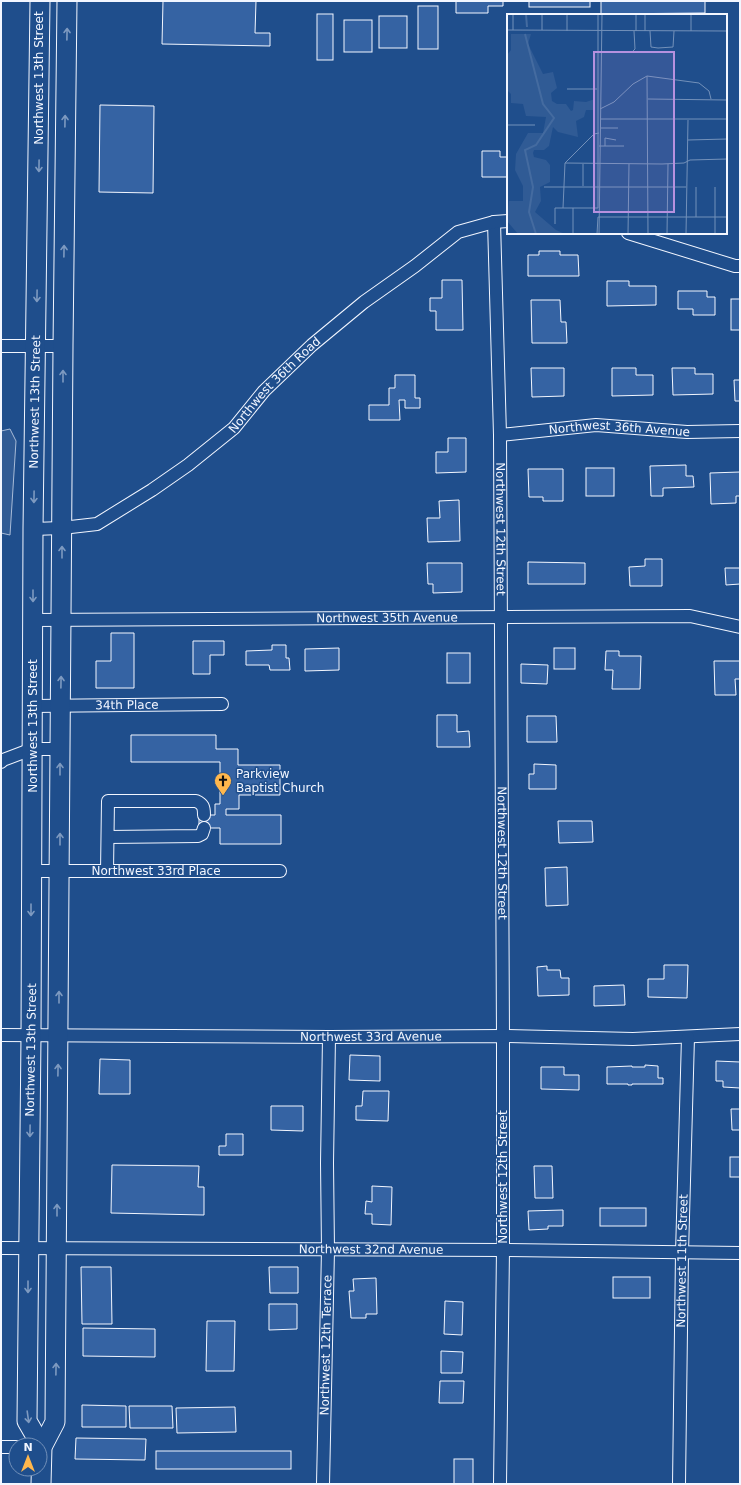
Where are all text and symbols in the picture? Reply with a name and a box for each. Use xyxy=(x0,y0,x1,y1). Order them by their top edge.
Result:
street label: Northwest 13th Street xyxy=(32,11,46,145)
inset map xyxy=(507,14,727,234)
one-way arrow xyxy=(63,28,70,41)
one-way arrow xyxy=(62,115,69,128)
one-way arrow xyxy=(35,159,42,172)
one-way arrow xyxy=(60,245,68,258)
one-way arrow xyxy=(33,289,40,302)
street label: Northwest 36th Road xyxy=(226,334,323,436)
street label: Northwest 13th Street xyxy=(27,335,43,469)
one-way arrow xyxy=(59,370,67,383)
street label: Northwest 36th Avenue xyxy=(548,418,691,439)
street label: Northwest 12th Street xyxy=(493,462,508,596)
one-way arrow xyxy=(30,490,38,503)
one-way arrow xyxy=(58,546,66,559)
one-way arrow xyxy=(29,589,37,602)
street label: Northwest 35th Avenue xyxy=(316,610,458,625)
street label: Northwest 13th Street xyxy=(26,659,40,793)
one-way arrow xyxy=(57,676,65,689)
street label: 34th Place xyxy=(95,698,159,712)
one-way arrow xyxy=(56,763,64,776)
place label: Parkview Baptist Church xyxy=(236,767,324,795)
church icon: Parkview Baptist Church xyxy=(213,771,233,796)
street label: Northwest 12th Street xyxy=(495,786,509,920)
one-way arrow xyxy=(56,833,64,846)
street label: Northwest 33rd Place xyxy=(91,864,221,878)
one-way arrow xyxy=(27,903,35,916)
street label: Northwest 13th Street xyxy=(23,983,39,1117)
one-way arrow xyxy=(55,991,63,1004)
street label: Northwest 33rd Avenue xyxy=(300,1029,442,1044)
one-way arrow xyxy=(54,1064,62,1077)
street label: Northwest 12th Street xyxy=(496,1110,510,1244)
one-way arrow xyxy=(26,1124,34,1137)
street label: Northwest 11th Street xyxy=(674,1194,691,1328)
one-way arrow xyxy=(53,1204,61,1217)
street label: Northwest 32nd Avenue xyxy=(299,1242,443,1257)
street label: Northwest 12th Terrace xyxy=(317,1275,334,1416)
one-way arrow xyxy=(24,1280,32,1293)
one-way arrow xyxy=(52,1363,60,1376)
one-way arrow xyxy=(24,1410,32,1423)
north arrow xyxy=(8,1437,48,1477)
text: N xyxy=(23,1441,33,1454)

